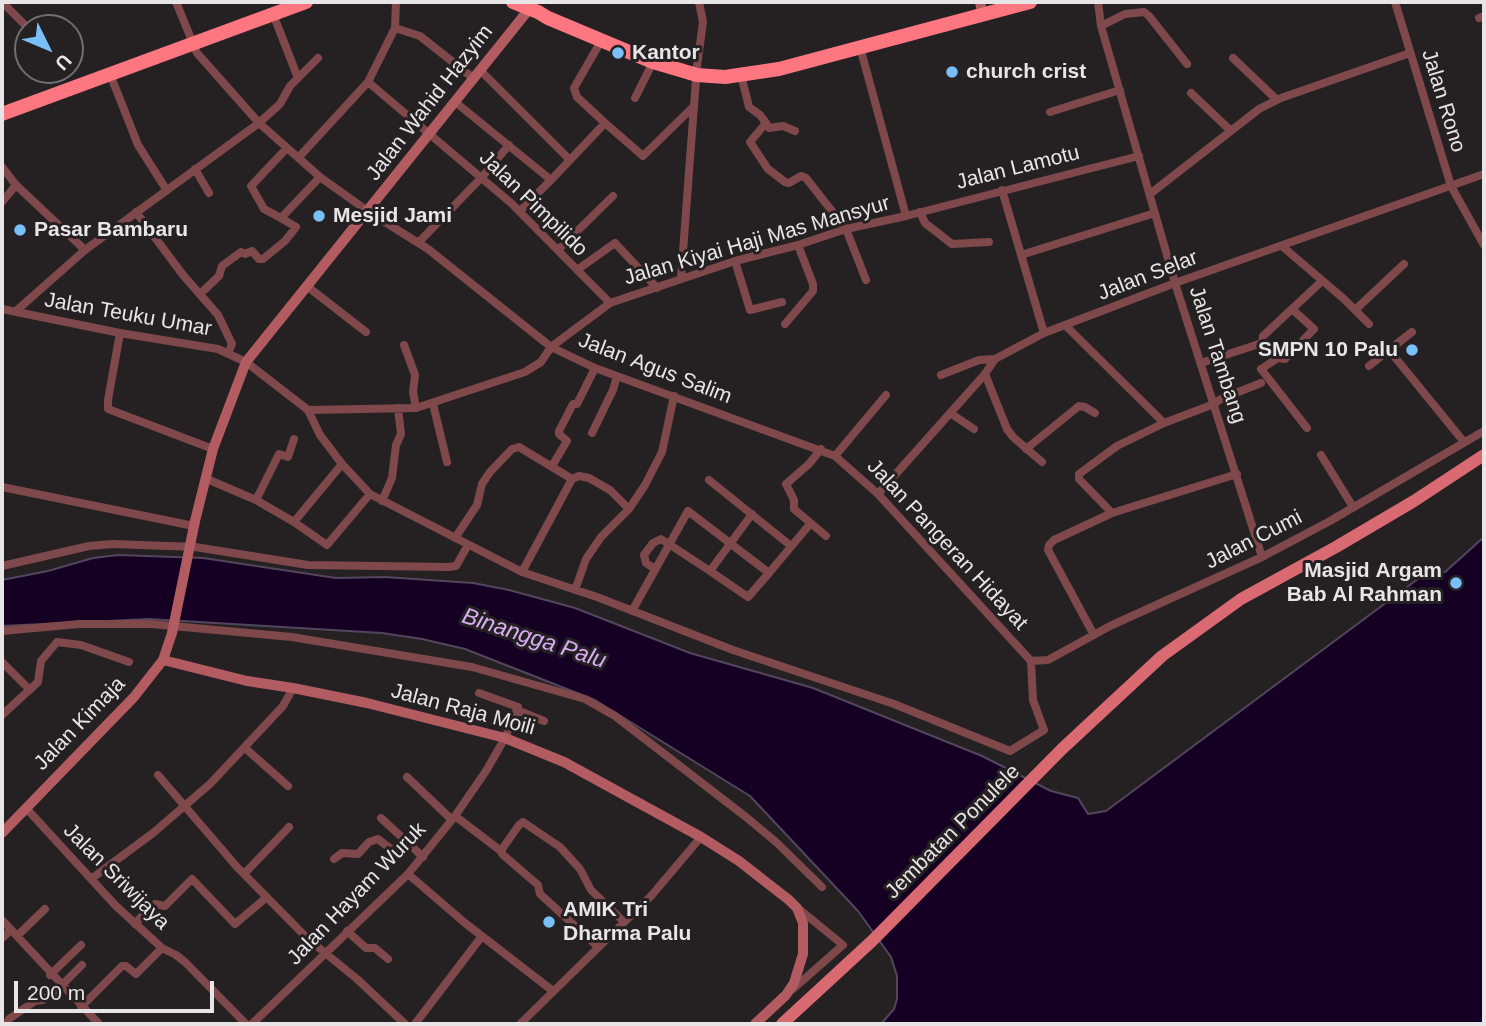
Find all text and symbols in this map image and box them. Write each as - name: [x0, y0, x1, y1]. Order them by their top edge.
- north arrow: [14, 14, 84, 84]
- street label: Jalan Wahid Hazyim: [361, 20, 499, 186]
- place label: Kantor: [632, 40, 700, 66]
- marker: Kantor: [610, 45, 626, 61]
- street label: Jalan Rono: [1415, 47, 1471, 155]
- text: U: [51, 50, 76, 74]
- place label: church crist: [966, 59, 1086, 85]
- marker: church crist: [944, 64, 960, 80]
- street label: Jalan Lamotu: [954, 141, 1082, 195]
- street label: Jalan Pimpilido: [473, 146, 593, 262]
- street label: Jalan Kiyai Haji Mas Mansyur: [621, 191, 893, 291]
- place label: Mesjid Jami: [333, 203, 452, 229]
- marker: Mesjid Jami: [311, 208, 327, 224]
- place label: Pasar Bambaru: [34, 217, 188, 243]
- marker: Pasar Bambaru: [12, 222, 28, 238]
- street label: Jalan Selar: [1094, 245, 1202, 307]
- street label: Jalan Tambang: [1183, 283, 1251, 427]
- street label: Jalan Teuku Umar: [42, 288, 214, 342]
- street label: Jalan Agus Salim: [575, 328, 735, 410]
- place label: SMPN 10 Palu: [1258, 337, 1398, 363]
- marker: SMPN 10 Palu: [1404, 342, 1420, 358]
- street label: Jalan Pangeran Hidayat: [861, 454, 1033, 636]
- street label: Jalan Cumi: [1201, 505, 1307, 575]
- place label: Masjid Argam Bab Al Rahman: [1287, 558, 1442, 608]
- marker: Masjid Argam Bab Al Rahman: [1448, 575, 1464, 591]
- water label: Binangga Palu: [459, 603, 609, 675]
- street label: Jalan Kimaja: [29, 672, 131, 776]
- street label: Jalan Raja Moili: [388, 679, 538, 741]
- street label: Jembatan Ponulele: [881, 760, 1025, 904]
- street label: Jalan Hayam Wuruk: [282, 817, 432, 971]
- street label: Jalan Sriwijaya: [58, 819, 174, 935]
- place label: AMIK Tri Dharma Palu: [563, 897, 691, 947]
- marker: AMIK Tri Dharma Palu: [541, 914, 557, 930]
- scale bar: [18, 967, 217, 1011]
- text: 200 m: [27, 981, 85, 1004]

